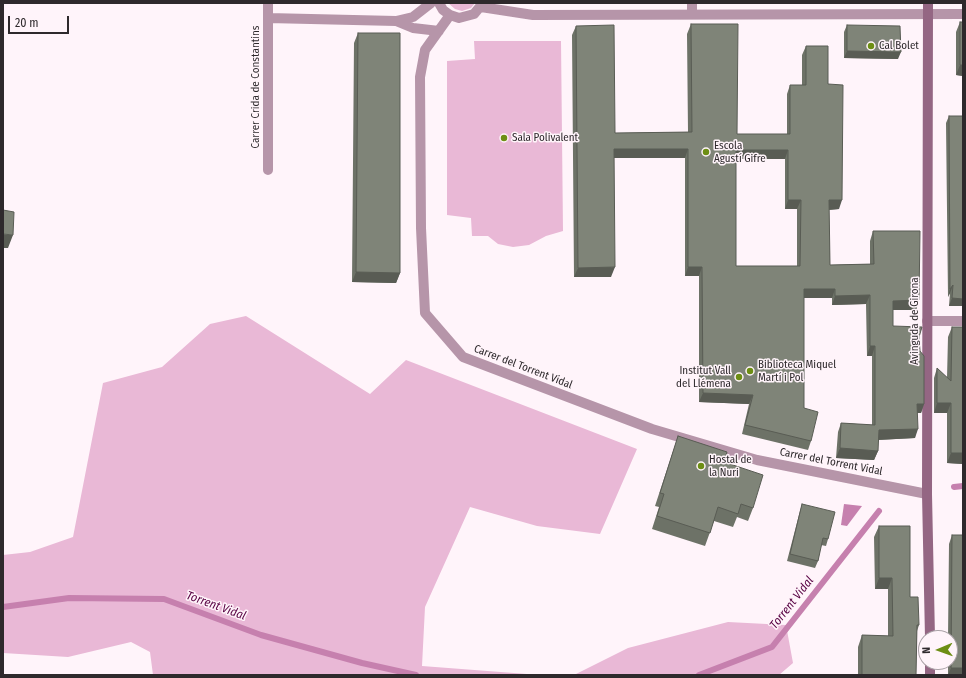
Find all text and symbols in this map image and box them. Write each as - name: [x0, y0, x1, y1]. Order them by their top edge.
- scale bar: [10, 8, 71, 34]
- text: 20 m: [15, 16, 39, 30]
- street label: Carrer Crida de Constantins: [249, 25, 263, 149]
- place label: Cal Bolet: [879, 39, 919, 53]
- marker: Cal Bolet: [866, 41, 876, 51]
- place label: Sala Polivalent: [512, 131, 578, 145]
- marker: Sala Polivalent: [499, 133, 509, 143]
- place label: Escola Agustí Gifre: [714, 139, 766, 165]
- marker: Escola Agustí Gifre: [701, 147, 711, 157]
- street label: Avinguda de Girona: [908, 277, 922, 365]
- street label: Carrer del Torrent Vidal: [472, 342, 574, 392]
- place label: Biblioteca Miquel Martí i Pol: [758, 358, 836, 384]
- place label: Institut Vall del Llémena: [676, 364, 731, 390]
- marker: Biblioteca Miquel Martí i Pol: [745, 366, 755, 376]
- marker: Institut Vall del Llémena: [734, 372, 744, 382]
- street label: Carrer del Torrent Vidal: [778, 446, 884, 478]
- place label: Hostal de la Nuri: [709, 453, 752, 479]
- marker: Hostal de la Nuri: [696, 461, 706, 471]
- water label: Torrent Vidal: [767, 574, 817, 632]
- water label: Torrent Vidal: [184, 589, 248, 623]
- north arrow: [918, 630, 958, 670]
- text: N: [920, 647, 933, 654]

